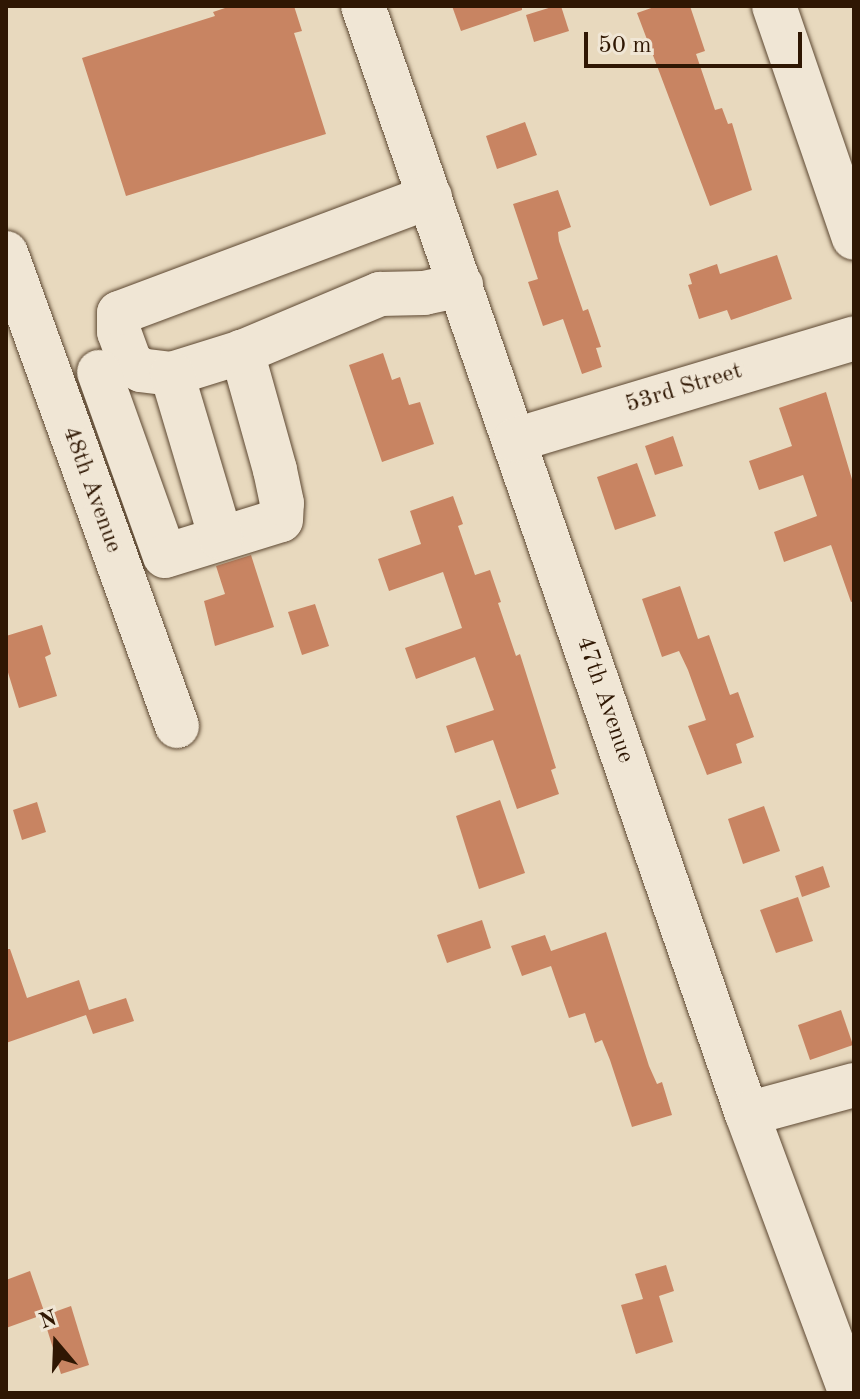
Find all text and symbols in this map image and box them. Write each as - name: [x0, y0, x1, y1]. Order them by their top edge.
- scale bar: [588, 16, 806, 66]
- text: 50 m: [598, 34, 652, 58]
- street label: 53rd Street: [622, 358, 746, 420]
- street label: 48th Avenue: [55, 423, 127, 557]
- street label: 47th Avenue: [569, 633, 639, 767]
- north arrow: [16, 1303, 96, 1383]
- text: N: [37, 1307, 60, 1333]

